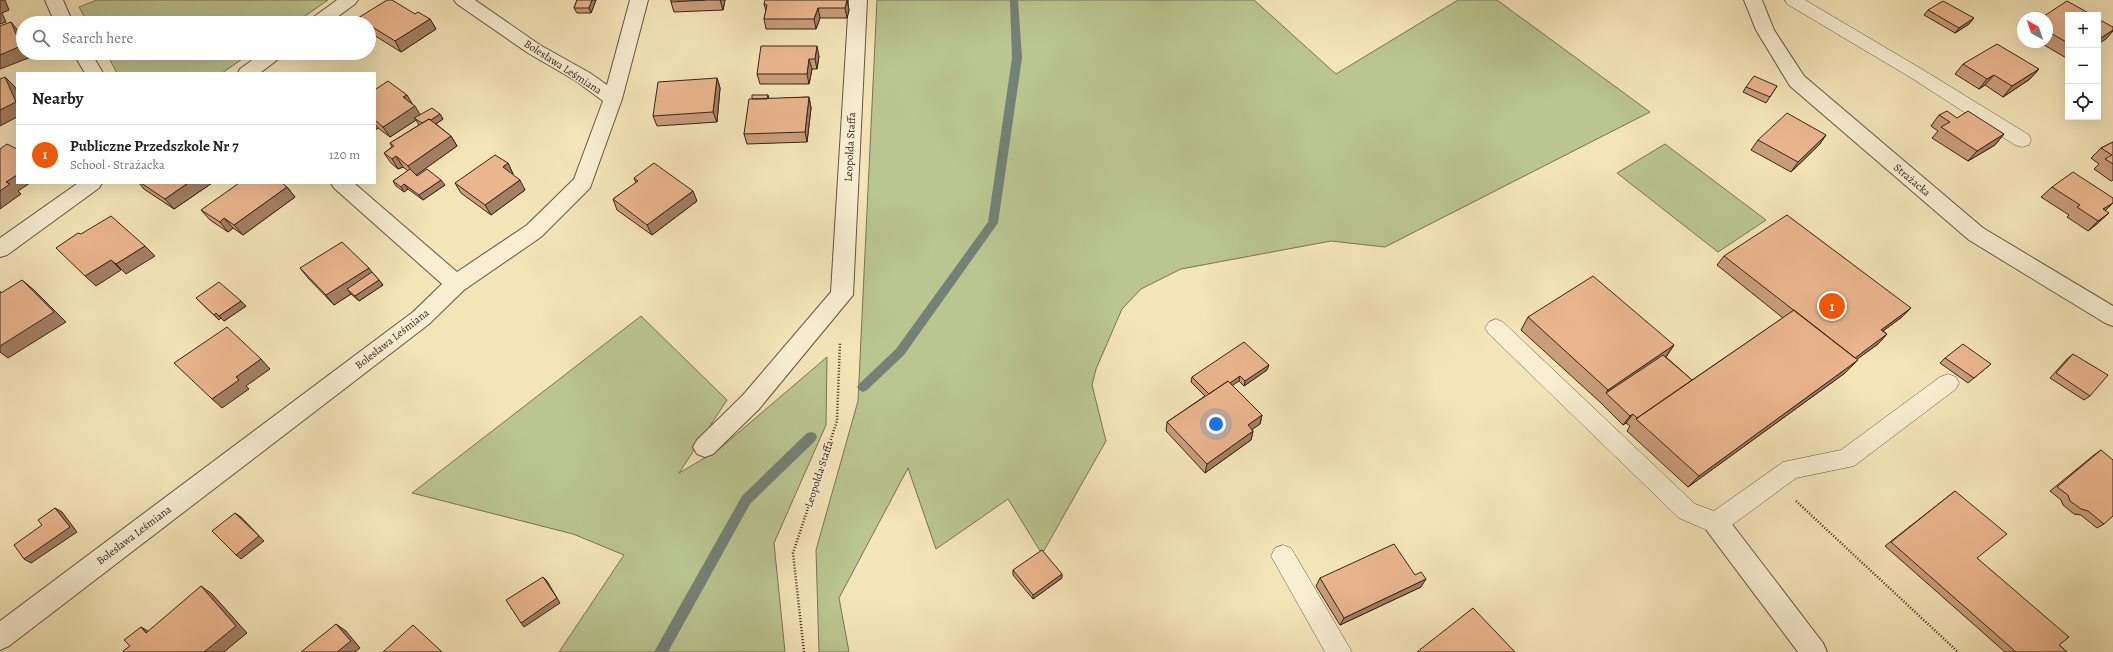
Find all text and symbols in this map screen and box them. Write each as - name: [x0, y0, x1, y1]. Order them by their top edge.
- north arrow: [2017, 12, 2053, 48]
- map controls: [2065, 12, 2101, 120]
- button: +: [2065, 12, 2101, 48]
- search box: [16, 16, 376, 60]
- icon: search: [30, 27, 52, 49]
- text: Search here: [62, 28, 133, 48]
- street label: Bolesława Leśmiana: [521, 36, 606, 98]
- button: −: [2065, 48, 2101, 84]
- button: locate: [2065, 84, 2101, 120]
- text: Nearby: [32, 87, 83, 110]
- street label: Leopolda Staffa: [841, 111, 859, 182]
- text: Publiczne Przedszkole Nr 7: [70, 136, 239, 156]
- text: 1: [43, 146, 47, 163]
- text: 120 m: [329, 146, 360, 163]
- text: School · Strażacka: [70, 156, 165, 173]
- street label: Strażacka: [1890, 160, 1934, 200]
- pin: 1: [1819, 291, 1845, 321]
- street label: Bolesława Leśmiana: [352, 305, 433, 373]
- your location: [1206, 414, 1226, 434]
- street label: Leopolda Staffa: [801, 438, 837, 509]
- street label: Bolesława Leśmiana: [93, 501, 175, 568]

